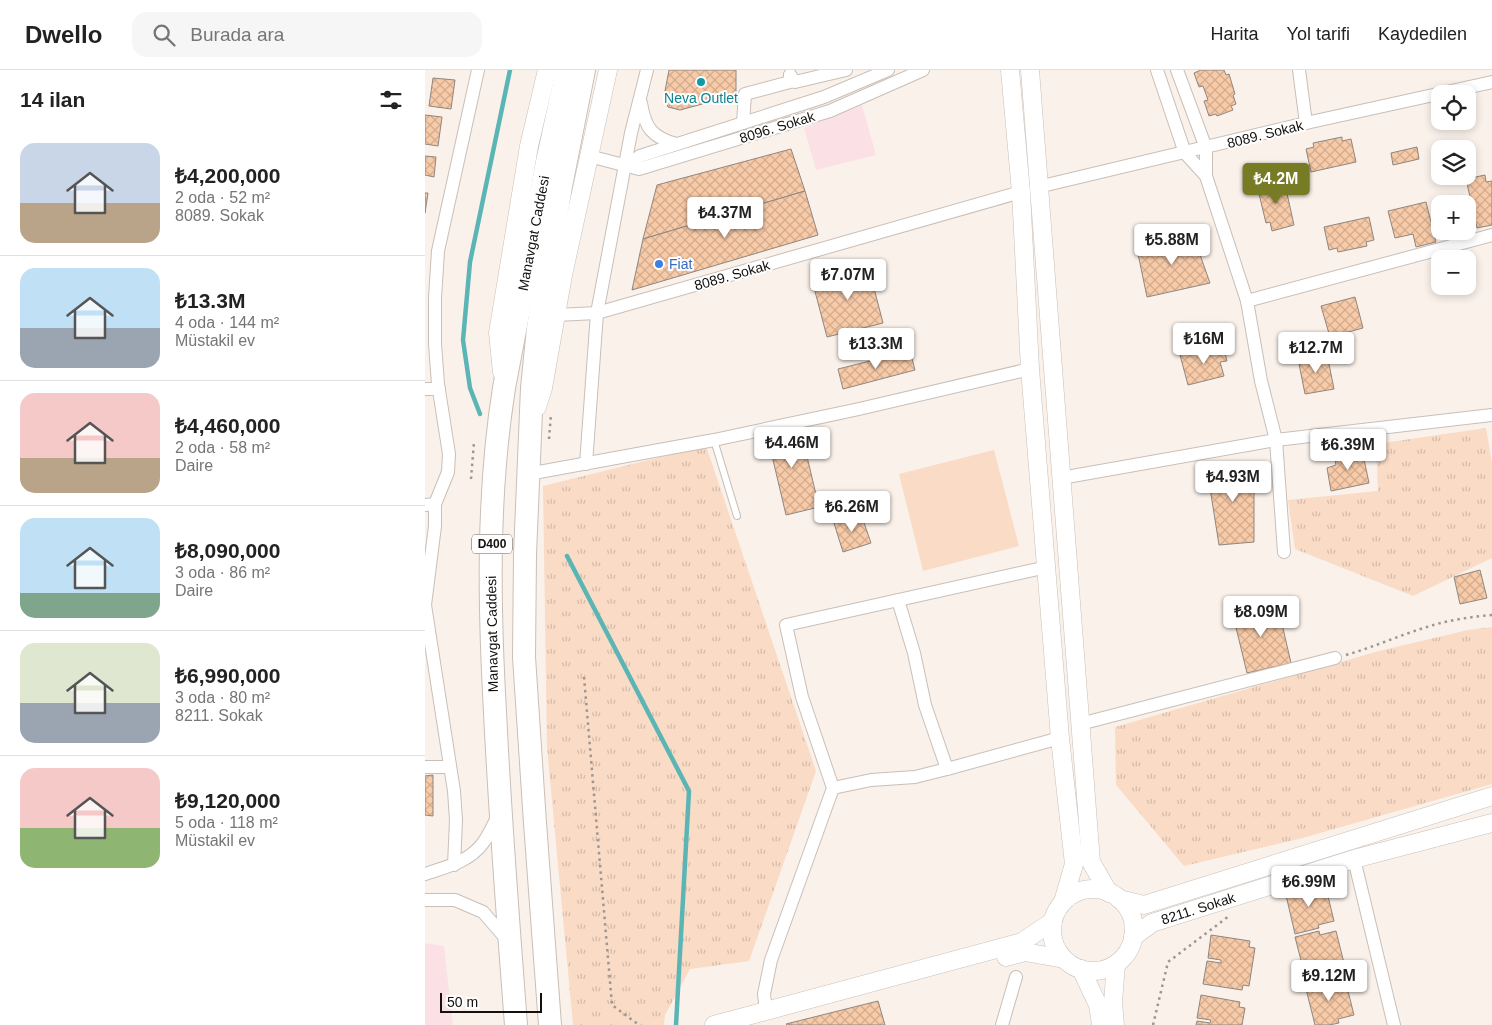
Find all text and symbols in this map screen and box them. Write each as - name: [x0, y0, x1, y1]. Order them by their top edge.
- search box: [132, 12, 482, 57]
- text: Dwello: [25, 21, 102, 48]
- icon: search: [150, 21, 178, 49]
- text: Burada ara: [190, 24, 284, 45]
- text: Harita: [1211, 24, 1259, 44]
- text: Yol tarifi: [1287, 24, 1350, 44]
- text: Kaydedilen: [1378, 24, 1467, 44]
- marker: Neva Outlet: [695, 76, 707, 88]
- map controls: [1431, 85, 1476, 295]
- button: locate: [1431, 85, 1476, 130]
- icon: filters: [377, 86, 405, 114]
- text: 14 ilan: [20, 88, 85, 111]
- place label: Neva Outlet: [664, 90, 738, 106]
- street label: 8096. Sokak: [737, 108, 818, 146]
- street label: 8089. Sokak: [1225, 117, 1306, 151]
- button: layers: [1431, 140, 1476, 185]
- pin: ₺4.2M: [1241, 162, 1311, 205]
- icon: home: [60, 163, 120, 223]
- text: ₺4,200,000: [175, 164, 280, 187]
- text: ₺4.2M: [1254, 170, 1298, 187]
- street label: Manavgat Caddesi: [515, 174, 552, 292]
- text: 2 oda · 52 m²: [175, 189, 270, 206]
- button: +: [1431, 195, 1476, 240]
- pin: ₺4.37M: [684, 196, 766, 239]
- text: ₺4.37M: [698, 204, 752, 221]
- text: 8089. Sokak: [175, 207, 264, 224]
- pin: ₺5.88M: [1131, 224, 1213, 266]
- text: ₺5.88M: [1145, 231, 1199, 248]
- button: −: [1431, 250, 1476, 295]
- place label: Fiat: [669, 256, 692, 272]
- street label: 8089. Sokak: [692, 256, 773, 293]
- marker: Fiat: [653, 258, 665, 270]
- pin: ₺7.07M: [807, 258, 889, 301]
- text: ₺7.07M: [821, 266, 875, 283]
- icon: home: [60, 288, 120, 348]
- text: ₺13.3M: [175, 289, 245, 312]
- text: 4 oda · 144 m²: [175, 314, 279, 331]
- pin: ₺16M: [1174, 322, 1234, 365]
- pin: ₺13.3M: [835, 328, 917, 370]
- text: ₺16M: [1184, 330, 1224, 347]
- text: Müstakil ev: [175, 332, 255, 349]
- pin: ₺12.7M: [1275, 332, 1357, 374]
- text: ₺13.3M: [849, 335, 903, 352]
- text: ₺12.7M: [1289, 339, 1343, 356]
- icon: home: [60, 413, 120, 473]
- text: ₺4,460,000: [175, 414, 280, 437]
- pin: ₺4.46M: [751, 426, 833, 469]
- pin: ₺6.39M: [1307, 428, 1389, 471]
- text: ₺4.46M: [765, 434, 819, 451]
- text: ₺6.39M: [1321, 436, 1375, 453]
- text: 2 oda · 58 m²: [175, 439, 270, 456]
- text: Daire: [175, 457, 213, 474]
- pin: ₺4.93M: [1192, 460, 1274, 503]
- text: ₺4.93M: [1206, 468, 1260, 485]
- pin: ₺6.26M: [811, 490, 893, 533]
- text: ₺6.26M: [825, 498, 879, 515]
- road number: D400: [472, 534, 512, 554]
- icon: home: [60, 538, 120, 598]
- text: ₺8,090,000: [175, 539, 280, 562]
- text: 3 oda · 86 m²: [175, 564, 270, 581]
- street label: Manavgat Caddesi: [483, 575, 501, 693]
- text: Daire: [175, 582, 213, 599]
- pin: ₺8.09M: [1220, 596, 1302, 638]
- text: ₺8.09M: [1234, 603, 1288, 620]
- icon: home: [60, 663, 120, 723]
- text: ₺6,990,000: [175, 664, 280, 687]
- text: 3 oda · 80 m²: [175, 689, 270, 706]
- text: 8211. Sokak: [175, 707, 263, 724]
- icon: home: [60, 788, 120, 848]
- text: ₺9,120,000: [175, 789, 280, 812]
- text: 5 oda · 118 m²: [175, 814, 278, 831]
- text: Müstakil ev: [175, 832, 255, 849]
- pin: ₺6.99M: [1268, 866, 1350, 908]
- text: ₺6.99M: [1282, 873, 1336, 890]
- street label: 8211. Sokak: [1159, 889, 1238, 928]
- pin: ₺9.12M: [1288, 960, 1370, 1002]
- text: ₺9.12M: [1302, 967, 1356, 984]
- scale bar: [440, 990, 543, 1013]
- text: 50 m: [447, 994, 478, 1010]

